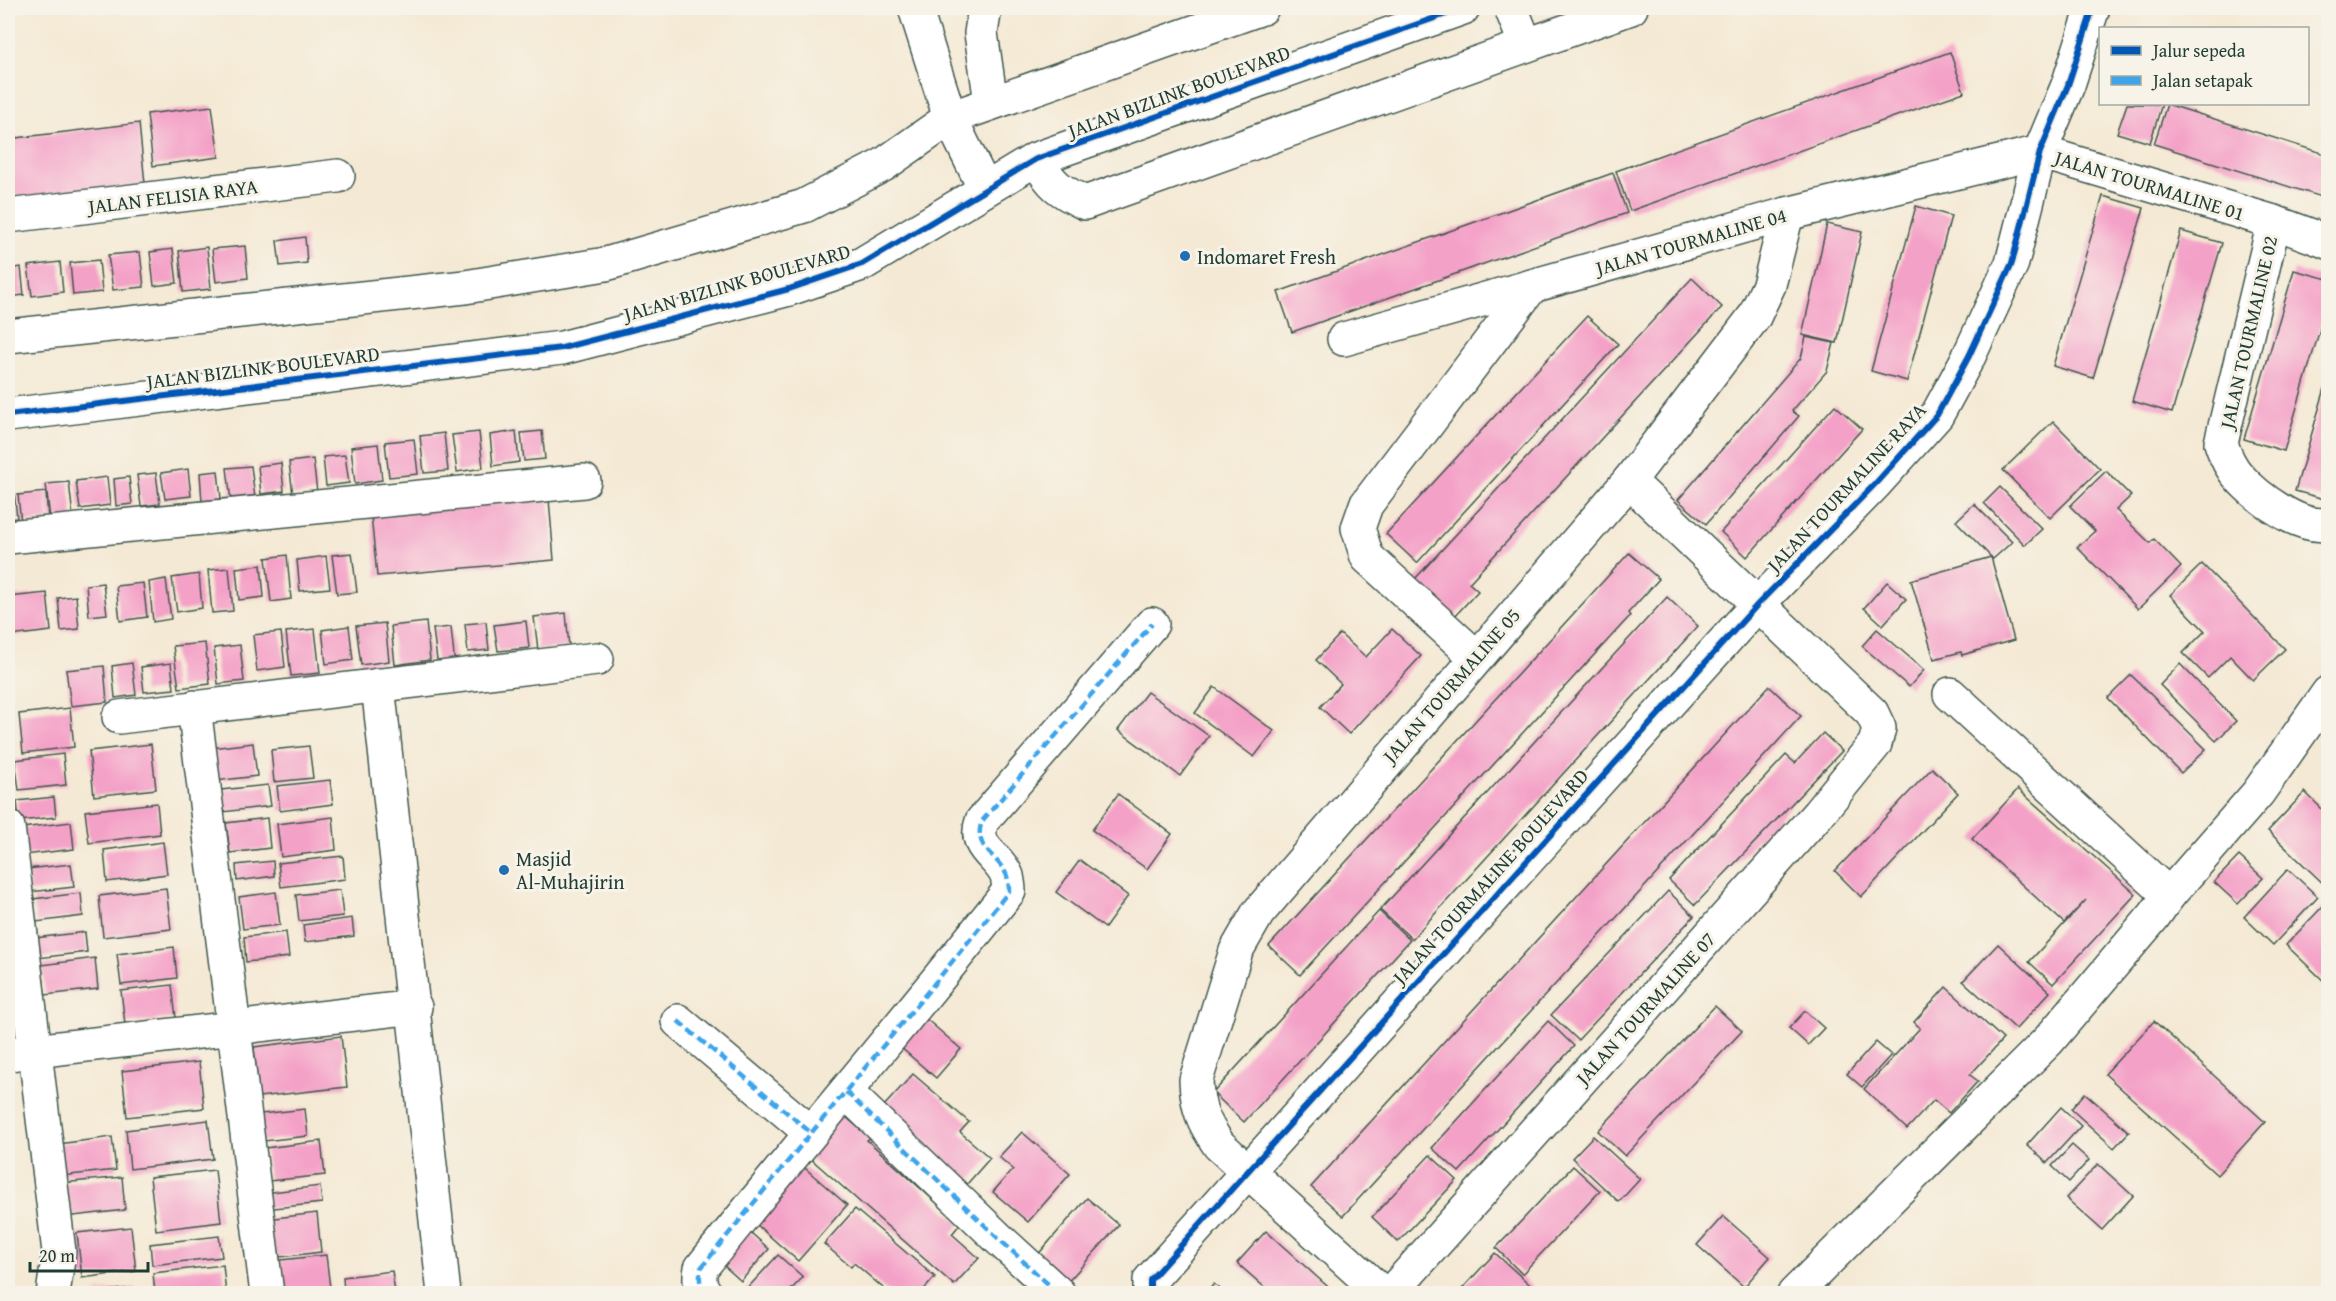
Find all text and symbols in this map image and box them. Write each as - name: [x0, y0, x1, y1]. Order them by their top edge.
- legend: [2099, 27, 2309, 105]
- street label: JALAN BIZLINK BOULEVARD: [1061, 37, 1294, 146]
- text: Jalur sepeda: [2151, 37, 2246, 64]
- text: Jalan setapak: [2151, 67, 2253, 94]
- street label: JALAN TOURMALINE 01: [2049, 141, 2248, 228]
- street label: JALAN FELISIA RAYA: [84, 171, 259, 221]
- street label: JALAN TOURMALINE 04: [1589, 200, 1790, 283]
- street label: JALAN TOURMALINE 02: [2211, 233, 2284, 434]
- street label: JALAN BIZLINK BOULEVARD: [617, 236, 854, 329]
- place label: Indomaret Fresh: [1197, 242, 1336, 271]
- marker: Indomaret Fresh: [1178, 249, 1192, 263]
- street label: JALAN BIZLINK BOULEVARD: [142, 338, 381, 396]
- street label: JALAN TOURMALINE RAYA: [1758, 396, 1932, 580]
- street label: JALAN TOURMALINE 05: [1373, 601, 1527, 771]
- street label: JALAN TOURMALINE BOULEVARD: [1383, 762, 1595, 992]
- place label: Masjid Al-Muhajirin: [516, 844, 625, 896]
- marker: Masjid Al-Muhajirin: [497, 863, 511, 877]
- street label: JALAN TOURMALINE 07: [1566, 925, 1722, 1093]
- scale bar: [30, 1235, 148, 1273]
- text: 20 m: [39, 1242, 75, 1269]

